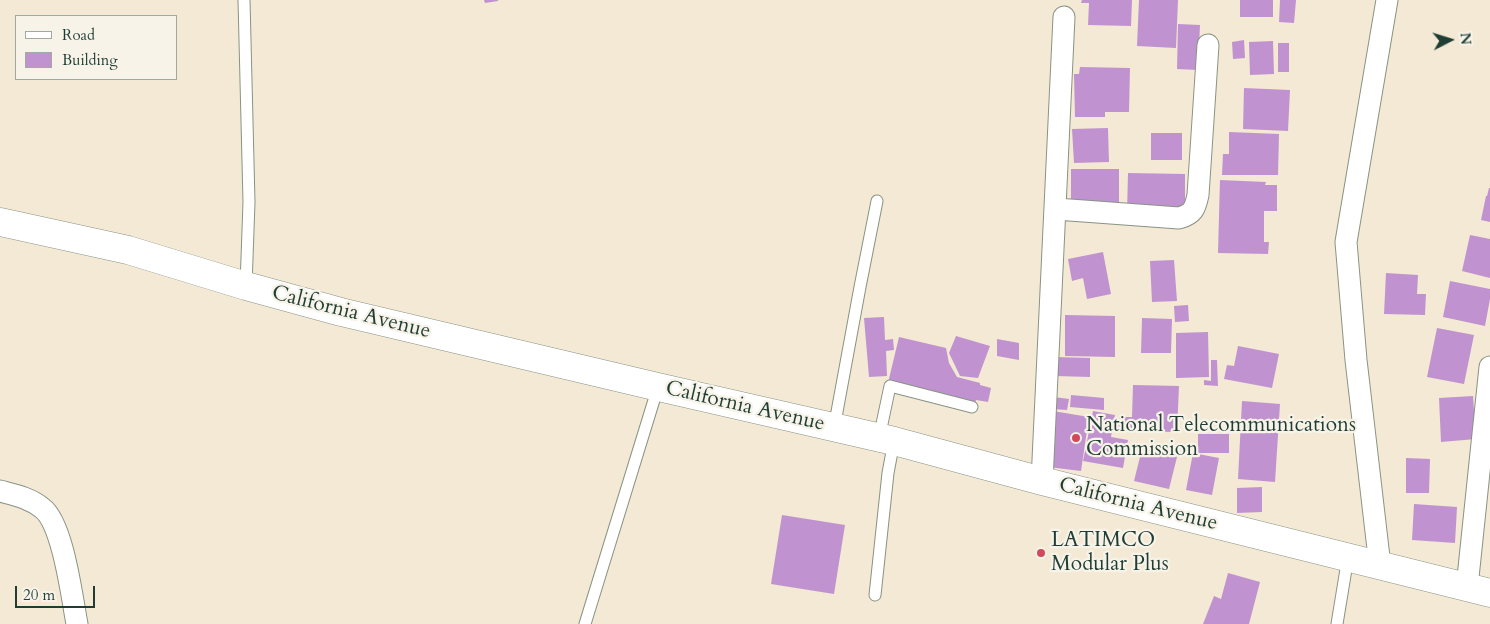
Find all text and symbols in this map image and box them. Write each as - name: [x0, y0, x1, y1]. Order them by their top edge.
- legend: [15, 15, 178, 80]
- north arrow: [1425, 15, 1475, 65]
- text: Road: [62, 25, 95, 45]
- text: N: [1455, 32, 1475, 46]
- text: Building: [62, 50, 118, 70]
- street label: California Avenue: [269, 281, 433, 345]
- street label: California Avenue: [663, 376, 827, 438]
- place label: National Telecommunications Commission: [1086, 413, 1356, 463]
- marker: National Telecommunications Commission: [1070, 432, 1082, 444]
- street label: California Avenue: [1056, 473, 1220, 537]
- place label: LATIMCO Modular Plus: [1051, 528, 1169, 578]
- marker: LATIMCO Modular Plus: [1035, 547, 1047, 559]
- scale bar: [18, 576, 98, 608]
- text: 20 m: [23, 585, 55, 605]

